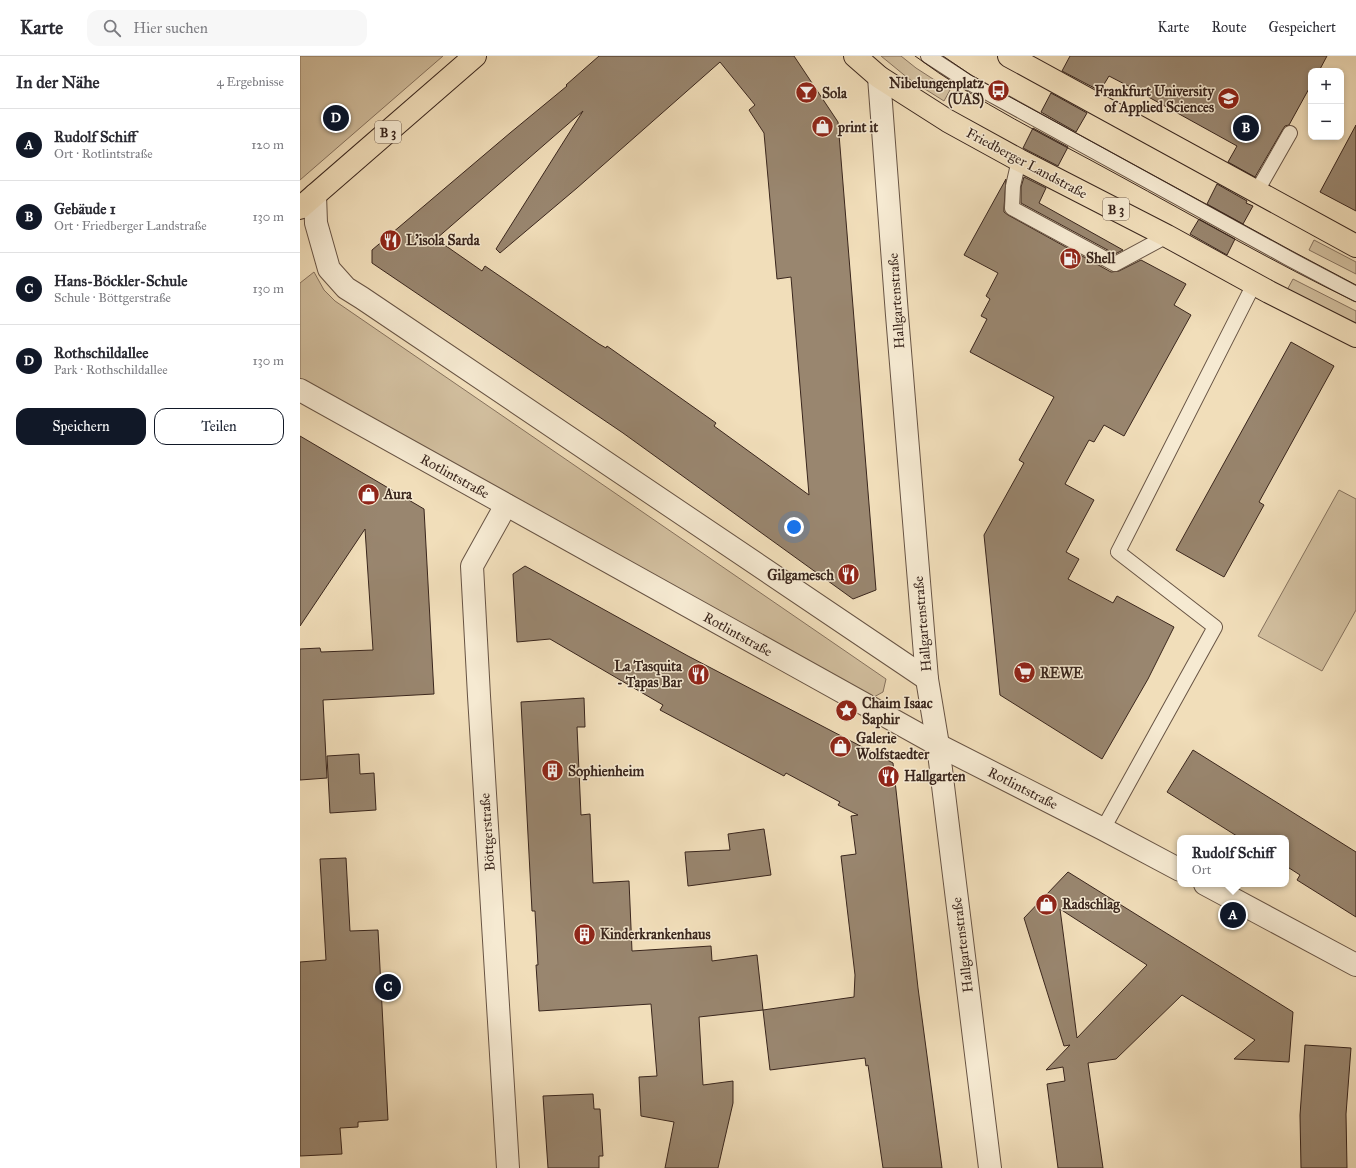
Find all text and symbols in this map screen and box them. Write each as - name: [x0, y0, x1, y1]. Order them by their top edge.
- search box: [87, 10, 367, 46]
- text: Karte: [20, 16, 63, 39]
- icon: search: [101, 17, 123, 39]
- text: Hier suchen: [133, 19, 208, 37]
- text: Karte: [1157, 19, 1189, 36]
- text: Route: [1211, 19, 1247, 36]
- text: Gespeichert: [1269, 19, 1336, 36]
- map controls: [1308, 68, 1344, 140]
- button: +: [1308, 68, 1344, 104]
- text: In der Nähe: [16, 72, 100, 93]
- text: 4 Ergebnisse: [217, 74, 284, 90]
- place label: Nibelungenplatz (UAS): [889, 75, 985, 109]
- bus stop icon: Nibelungenplatz (UAS): [986, 78, 1012, 104]
- bar icon: Sola: [793, 80, 819, 106]
- place label: Frankfurt University of Applied Sciences: [1095, 83, 1215, 117]
- place label: Sola: [822, 85, 848, 102]
- school or university icon: Frankfurt University of Applied Sciences: [1216, 86, 1242, 112]
- pin: D: [323, 103, 349, 133]
- button: −: [1308, 104, 1344, 140]
- pin: B: [1233, 113, 1259, 143]
- shop icon: print it: [810, 114, 836, 140]
- place label: print it: [837, 119, 878, 137]
- road number: B 3: [375, 121, 401, 143]
- street label: Friedberger Landstraße: [963, 124, 1090, 203]
- text: Rudolf Schiff: [54, 128, 136, 146]
- text: A: [25, 137, 33, 153]
- text: 120 m: [251, 137, 284, 153]
- text: Ort · Rotlintstraße: [54, 146, 153, 162]
- road number: B 3: [1103, 198, 1129, 220]
- text: Gebäude 1: [54, 200, 116, 218]
- text: B: [25, 209, 33, 225]
- text: 130 m: [252, 209, 284, 225]
- text: Ort · Friedberger Landstraße: [54, 218, 207, 234]
- restaurant icon: L'isola Sarda: [378, 227, 404, 253]
- place label: L'isola Sarda: [406, 232, 481, 249]
- fuel station icon: Shell: [1057, 245, 1083, 271]
- place label: Shell: [1086, 250, 1116, 267]
- street label: Hallgartenstraße: [885, 252, 908, 349]
- text: Hans-Böckler-Schule: [54, 272, 187, 290]
- text: C: [25, 281, 33, 297]
- text: 130 m: [252, 281, 284, 297]
- text: Schule · Böttgerstraße: [54, 290, 171, 306]
- text: Rothschildallee: [54, 344, 148, 362]
- text: D: [24, 353, 34, 369]
- text: 130 m: [252, 353, 284, 369]
- text: Park · Rothschildallee: [54, 362, 168, 378]
- button: Speichern: [16, 408, 146, 445]
- button: Teilen: [154, 408, 284, 445]
- street label: Rotlintstraße: [417, 451, 492, 502]
- shop icon: Aura: [355, 481, 381, 507]
- place label: Aura: [383, 486, 413, 503]
- your location: [784, 517, 804, 537]
- restaurant icon: Gilgamesch: [836, 562, 862, 588]
- place label: Gilgamesch: [767, 567, 834, 585]
- street label: Hallgartenstraße: [910, 575, 935, 672]
- street label: Rotlintstraße: [700, 609, 775, 660]
- place label: La Tasquita - Tapas Bar: [614, 658, 683, 692]
- supermarket icon: REWE: [1012, 660, 1038, 686]
- restaurant icon: La Tasquita - Tapas Bar: [685, 661, 711, 687]
- place label: REWE: [1040, 665, 1083, 682]
- place label: Chaim Isaac Saphir: [862, 695, 933, 729]
- place icon: Chaim Isaac Saphir: [833, 698, 859, 724]
- place label: Galerie Wolfstaedter: [856, 730, 930, 763]
- shop icon: Galerie Wolfstaedter: [828, 733, 854, 759]
- building icon: Sophienheim: [539, 758, 565, 784]
- place label: Sophienheim: [568, 763, 645, 781]
- restaurant icon: Hallgarten: [875, 763, 901, 789]
- street label: Rotlintstraße: [985, 764, 1061, 813]
- place label: Hallgarten: [904, 768, 966, 786]
- street label: Böttgerstraße: [476, 792, 499, 872]
- popup: [1177, 835, 1289, 887]
- text: Rudolf Schiff: [1192, 844, 1274, 862]
- text: Ort: [1192, 862, 1211, 878]
- shop icon: Radschlag: [1033, 891, 1059, 917]
- street label: Hallgartenstraße: [948, 896, 977, 994]
- place label: Radschlag: [1062, 896, 1120, 914]
- pin: A: [1220, 900, 1246, 930]
- building icon: Kinderkrankenhaus: [571, 921, 597, 947]
- place label: Kinderkrankenhaus: [600, 926, 711, 943]
- pin: C: [375, 972, 401, 1002]

